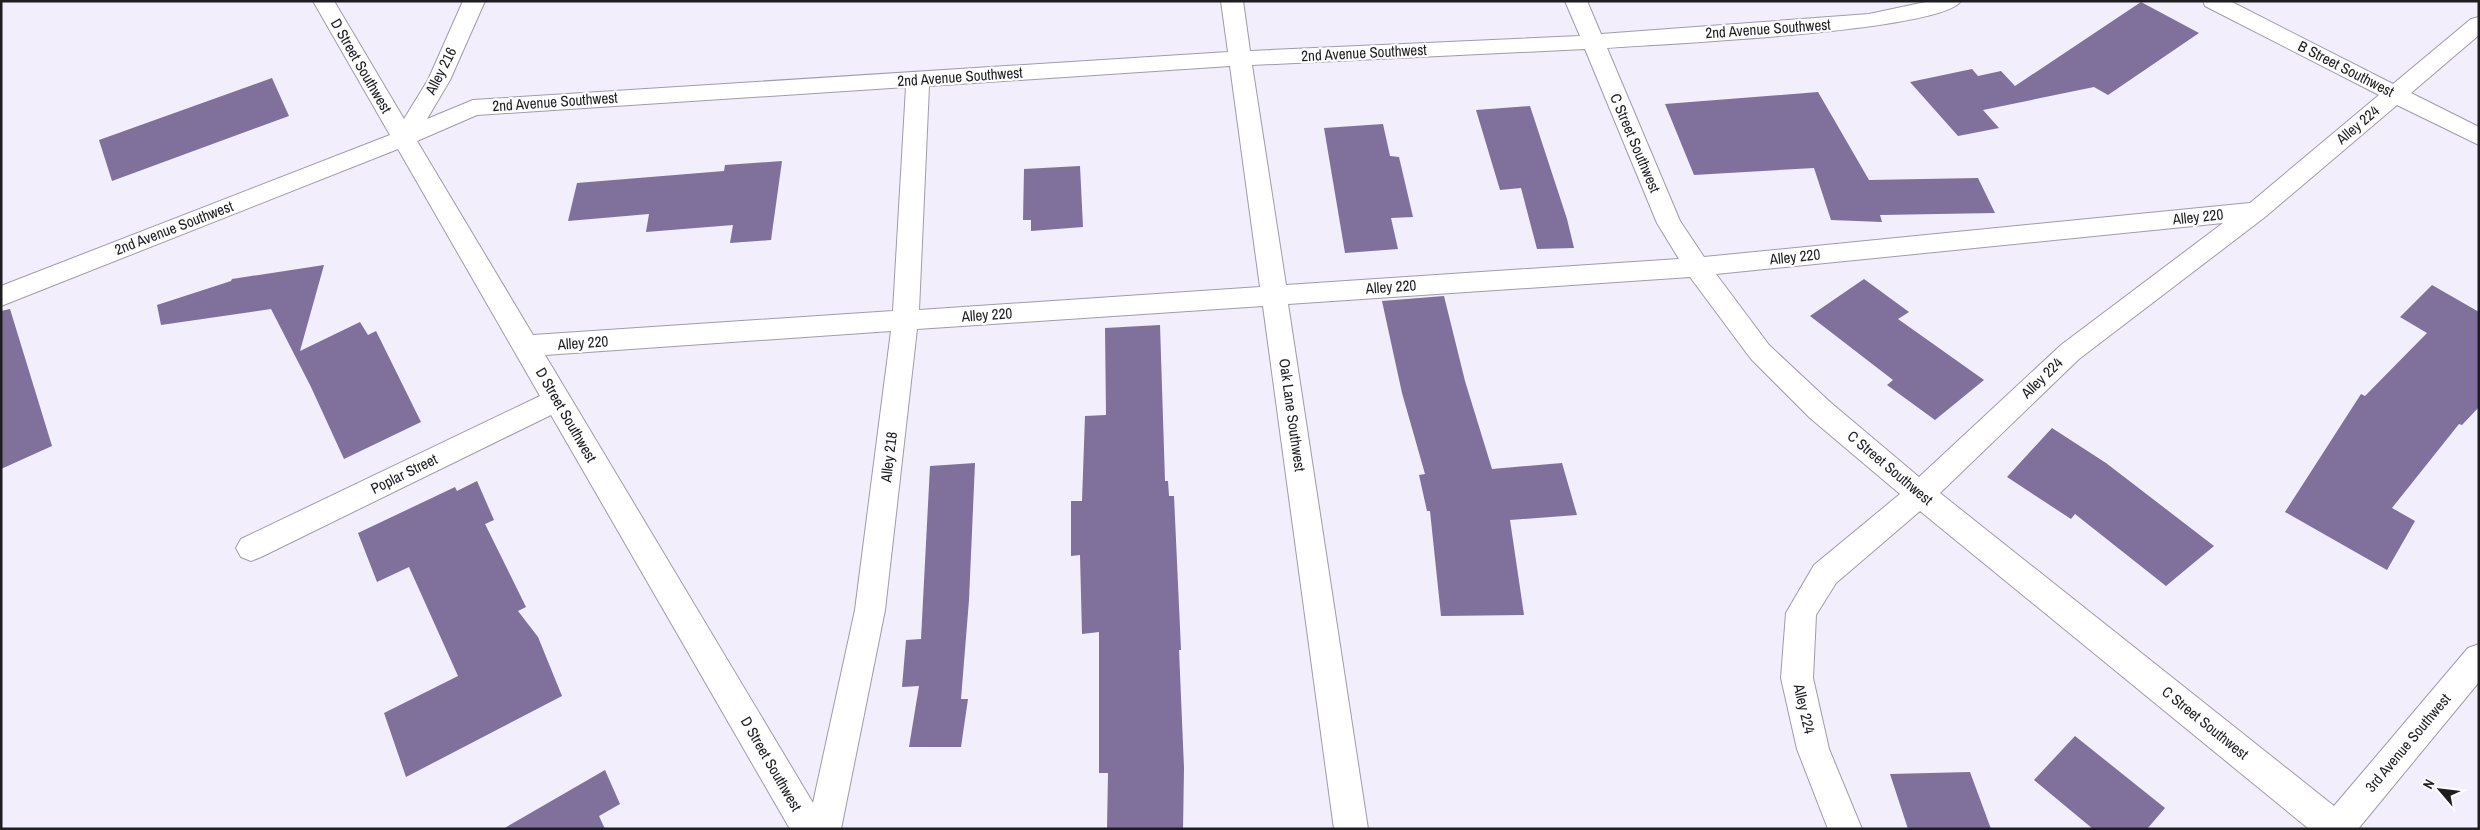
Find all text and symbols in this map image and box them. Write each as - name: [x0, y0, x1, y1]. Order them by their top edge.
- street label: 2nd Avenue Southwest: [1705, 14, 1832, 43]
- street label: D Street Southwest: [326, 15, 397, 117]
- street label: B Street Southwest: [2295, 35, 2398, 102]
- street label: 2nd Avenue Southwest: [1301, 39, 1428, 66]
- street label: Alley 216: [419, 43, 461, 99]
- street label: 2nd Avenue Southwest: [897, 62, 1024, 91]
- street label: 2nd Avenue Southwest: [492, 87, 619, 116]
- street label: C Street Southwest: [1605, 90, 1666, 196]
- street label: Alley 224: [2331, 100, 2384, 150]
- street label: 2nd Avenue Southwest: [111, 195, 237, 260]
- street label: Alley 220: [2171, 203, 2224, 230]
- street label: Alley 220: [1768, 243, 1821, 270]
- street label: Alley 220: [1364, 274, 1417, 299]
- street label: Alley 220: [960, 302, 1013, 327]
- street label: Alley 220: [556, 330, 609, 355]
- street label: Alley 224: [2015, 352, 2067, 403]
- street label: Oak Lane Southwest: [1274, 357, 1311, 474]
- street label: D Street Southwest: [531, 364, 602, 466]
- street label: C Street Southwest: [1843, 426, 1938, 510]
- street label: Alley 218: [875, 430, 902, 484]
- street label: Poplar Street: [367, 448, 441, 499]
- street label: Alley 224: [1788, 681, 1820, 736]
- street label: C Street Southwest: [2158, 681, 2254, 764]
- street label: 3rd Avenue Southwest: [2360, 688, 2456, 796]
- street label: D Street Southwest: [736, 713, 807, 815]
- north arrow: [2415, 765, 2465, 815]
- text: N: [2419, 776, 2438, 792]

